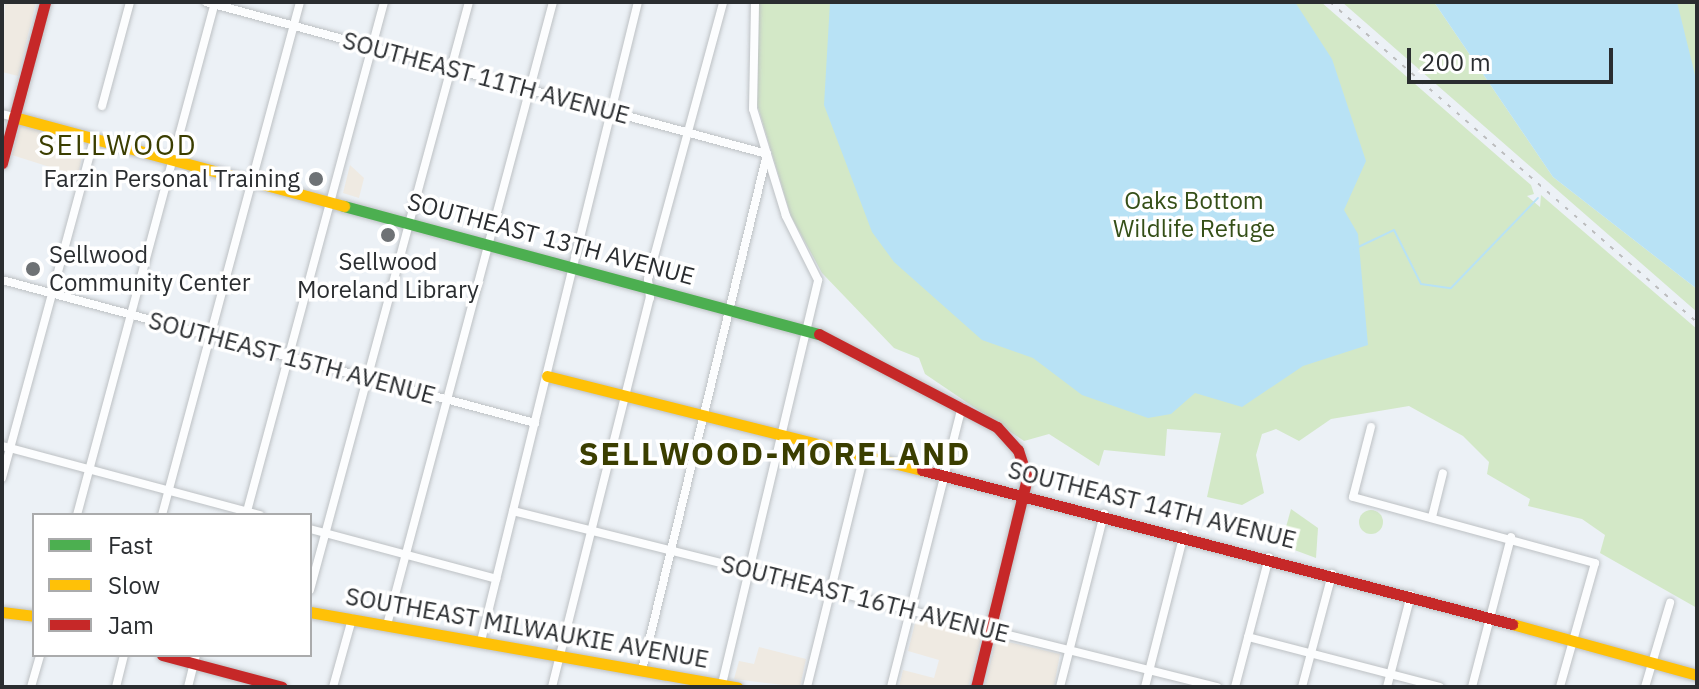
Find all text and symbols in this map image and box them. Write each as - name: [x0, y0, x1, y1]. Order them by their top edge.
- street label: SOUTHEAST 11TH AVENUE: [339, 26, 633, 130]
- scale bar: [1411, 32, 1617, 82]
- text: 200 m: [1421, 46, 1491, 78]
- district label: SELLWOOD: [38, 128, 198, 162]
- place label: Farzin Personal Training: [44, 165, 300, 193]
- marker: Farzin Personal Training: [307, 170, 325, 188]
- street label: SOUTHEAST 13TH AVENUE: [404, 187, 698, 291]
- park label: Oaks Bottom Wildlife Refuge: [1113, 187, 1275, 243]
- marker: Sellwood Moreland Library: [379, 226, 397, 244]
- place label: Sellwood Community Center: [49, 241, 251, 297]
- place label: Sellwood Moreland Library: [297, 248, 479, 304]
- marker: Sellwood Community Center: [24, 260, 42, 278]
- street label: SOUTHEAST 15TH AVENUE: [145, 306, 439, 410]
- district label: SELLWOOD-MORELAND: [579, 434, 971, 472]
- street label: SOUTHEAST 14TH AVENUE: [1005, 455, 1299, 555]
- legend: [32, 513, 312, 657]
- text: Fast: [108, 529, 153, 561]
- street label: SOUTHEAST 16TH AVENUE: [718, 549, 1012, 649]
- text: Slow: [108, 569, 160, 601]
- street label: SOUTHEAST MILWAUKIE AVENUE: [343, 582, 711, 674]
- text: Jam: [108, 609, 154, 641]

